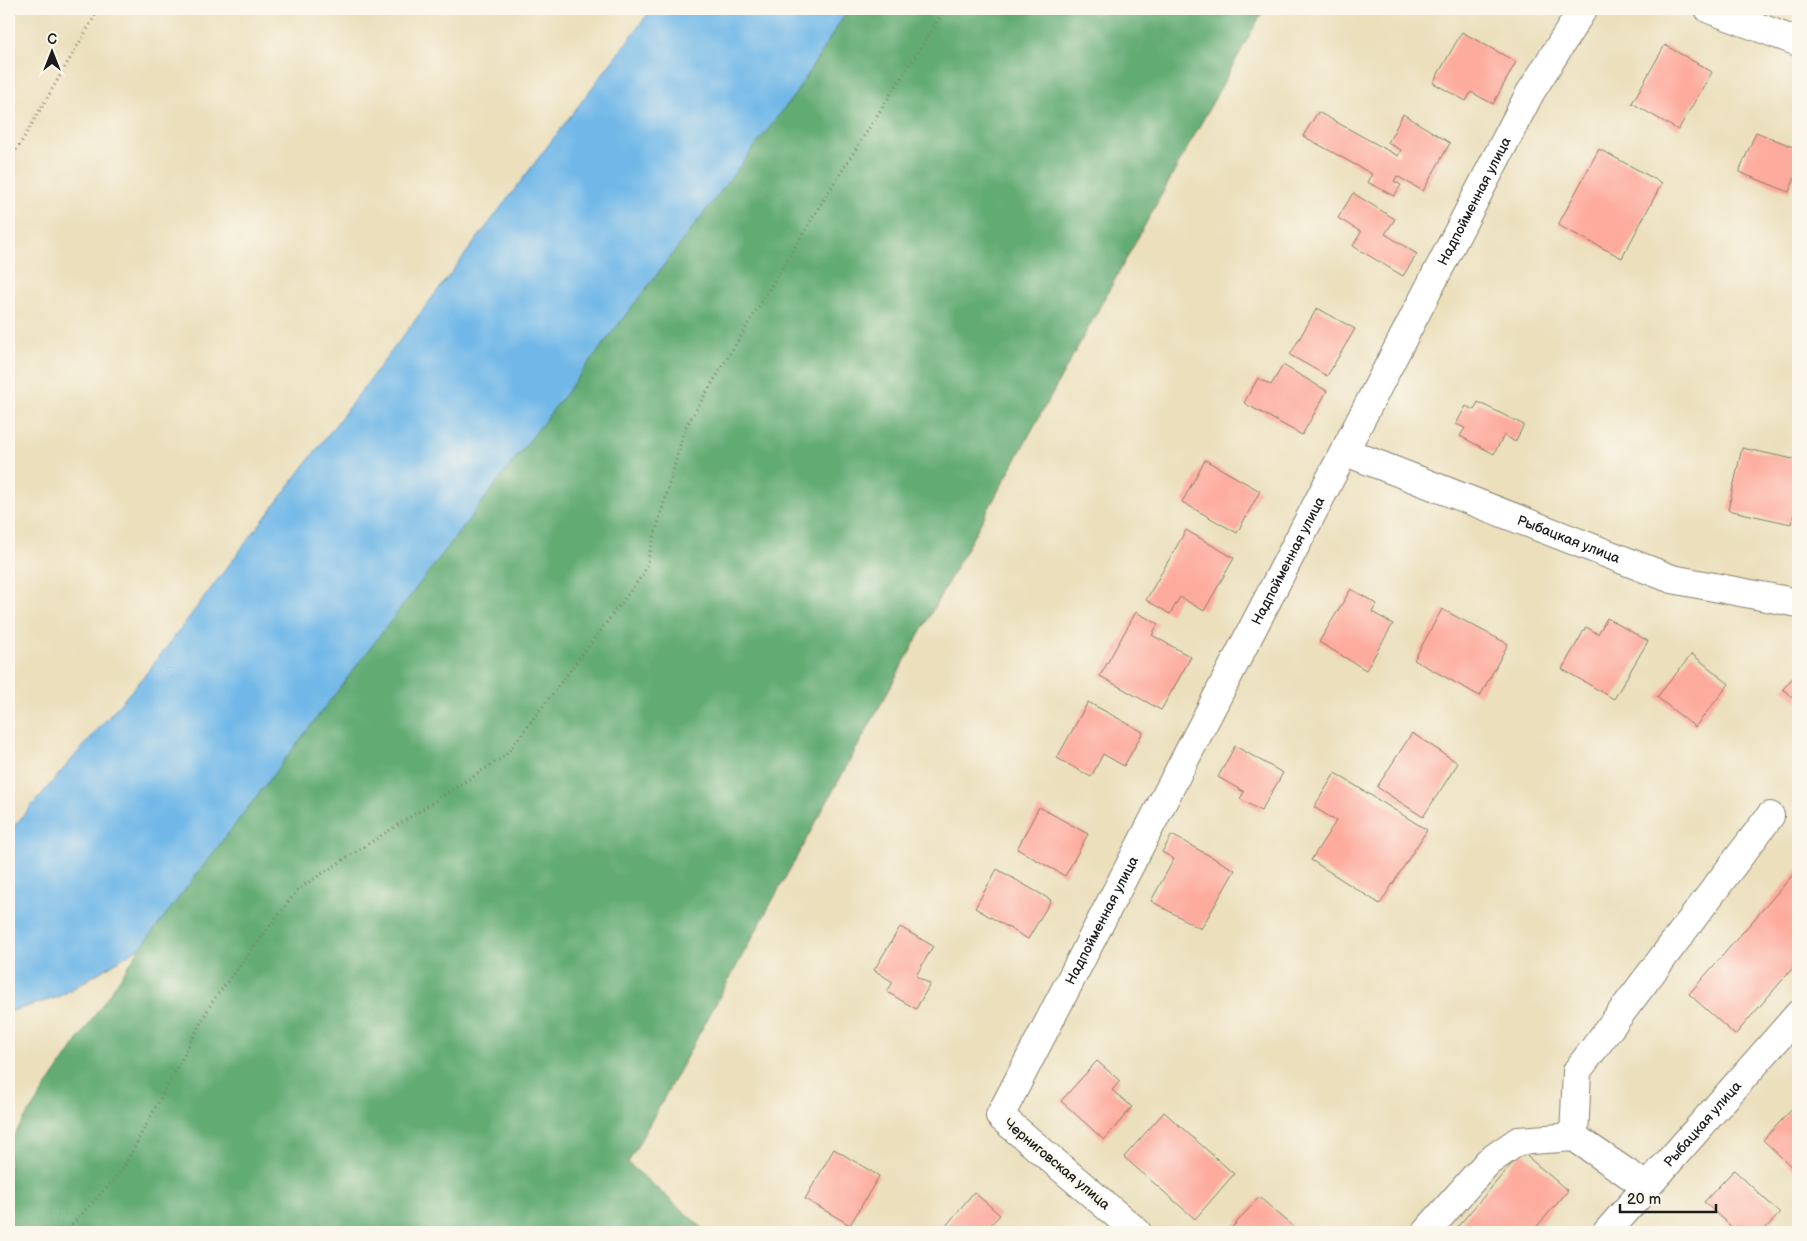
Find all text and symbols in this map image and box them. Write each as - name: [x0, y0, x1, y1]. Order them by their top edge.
- north arrow: [28, 28, 78, 78]
- text: С: [47, 31, 57, 48]
- street label: Надпойменная улица: [1434, 133, 1515, 268]
- street label: Надпойменная улица: [1247, 493, 1328, 628]
- street label: Рыбацкая улица: [1515, 511, 1623, 567]
- street label: Надпойменная улица: [1061, 853, 1142, 987]
- street label: Рыбацкая улица: [1660, 1077, 1745, 1170]
- street label: Черниговская улица: [1001, 1115, 1114, 1214]
- scale bar: [1620, 1181, 1716, 1213]
- text: 20 m: [1627, 1190, 1661, 1209]

